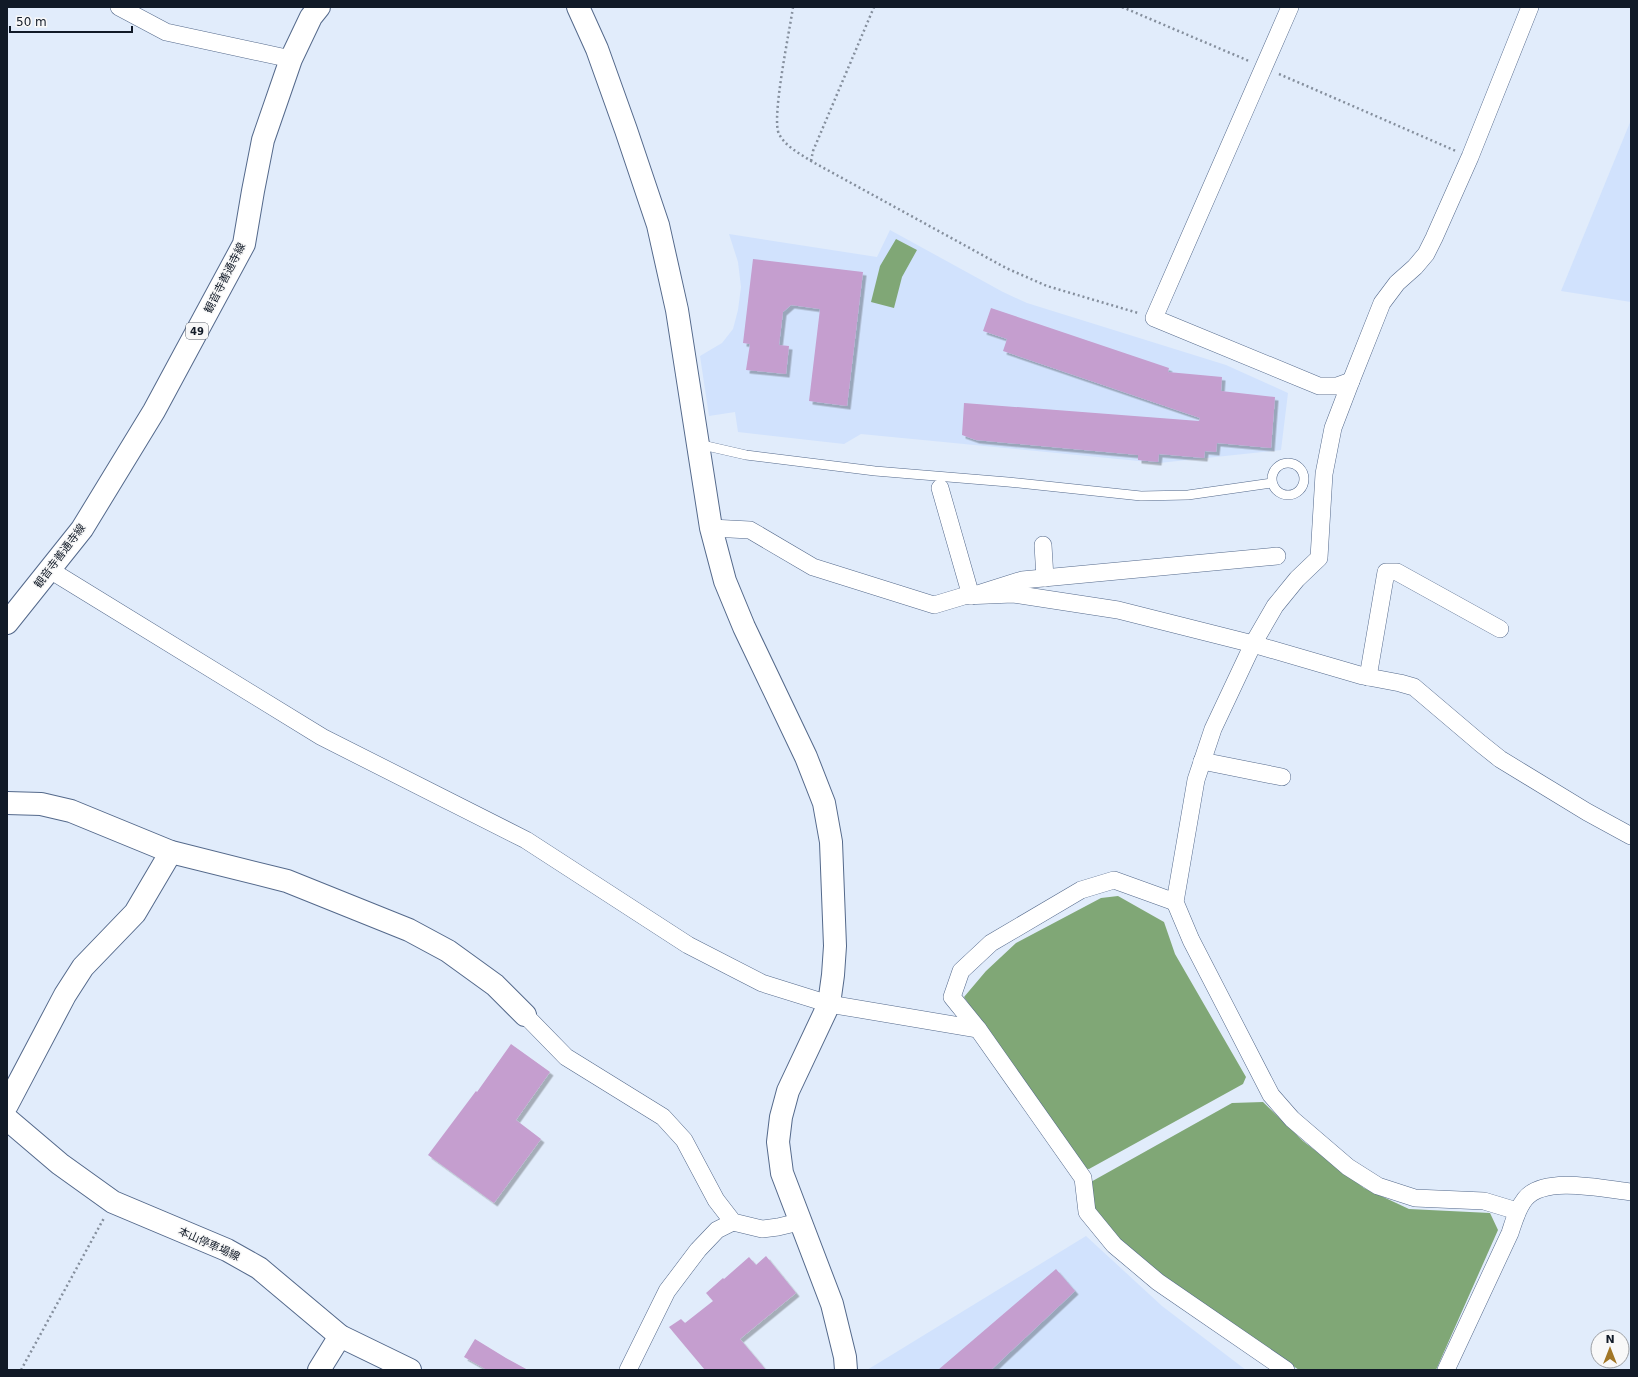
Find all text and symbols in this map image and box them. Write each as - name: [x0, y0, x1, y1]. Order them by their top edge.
- scale bar: [10, 8, 132, 34]
- text: 50 m: [16, 15, 47, 29]
- street label: 観音寺善通寺線: [202, 241, 248, 315]
- road number: 49: [186, 323, 208, 339]
- street label: 観音寺善通寺線: [32, 521, 88, 591]
- street label: 本山停車場線: [176, 1225, 242, 1263]
- north arrow: [1590, 1329, 1630, 1369]
- text: N: [1605, 1333, 1615, 1346]

